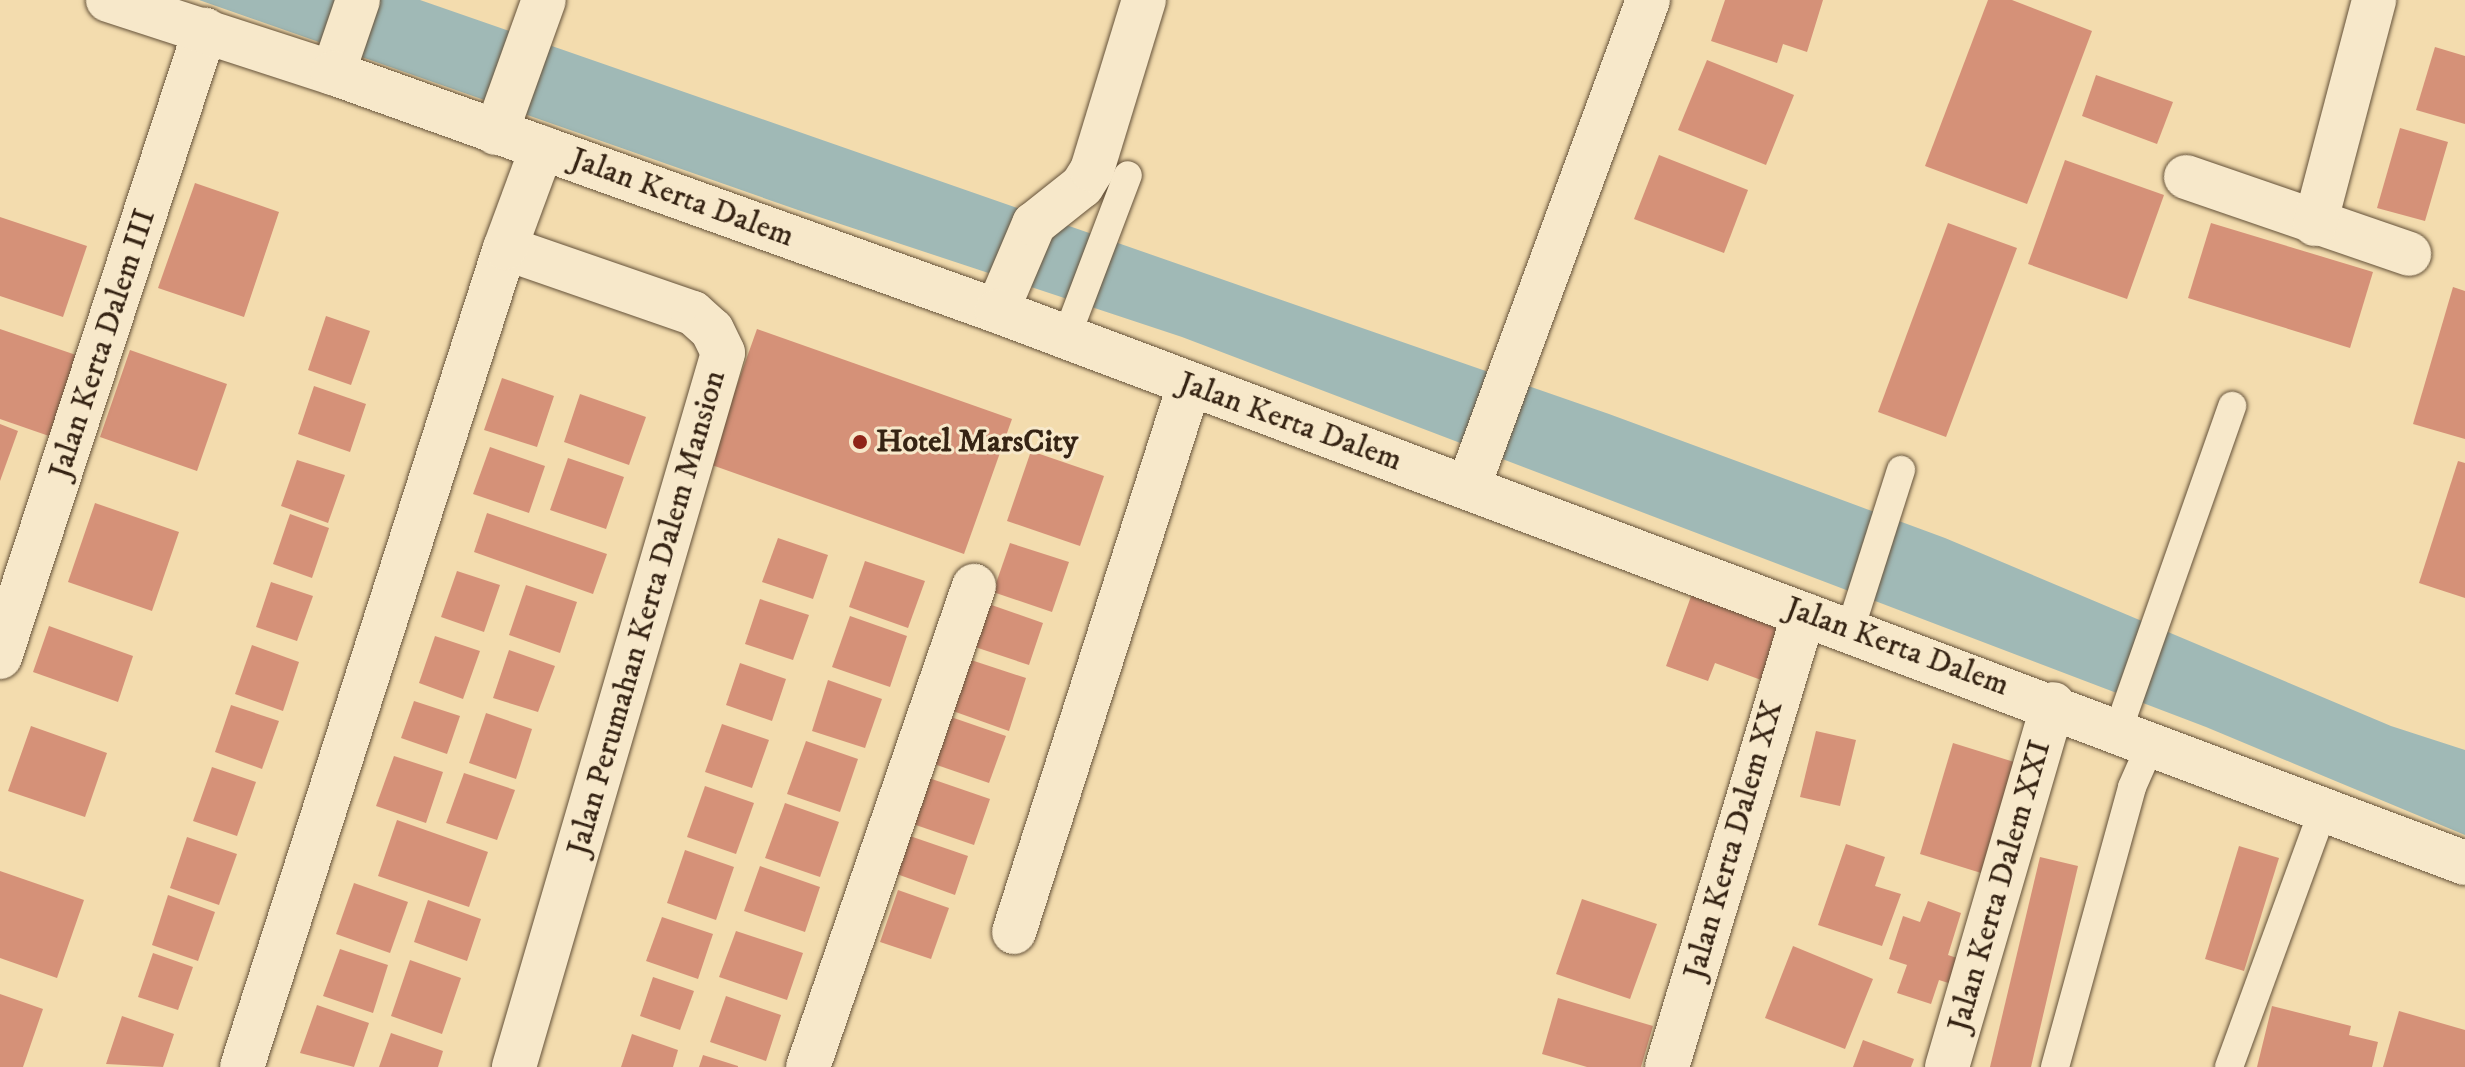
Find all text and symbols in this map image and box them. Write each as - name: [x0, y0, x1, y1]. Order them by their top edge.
- street label: Jalan Kerta Dalem: [565, 140, 799, 256]
- street label: Jalan Kerta Dalem III: [41, 204, 165, 484]
- street label: Jalan Kerta Dalem: [1173, 364, 1407, 480]
- street label: Jalan Perumahan Kerta Dalem Mansion: [559, 366, 735, 860]
- place label: Hotel MarsCity: [876, 423, 1078, 461]
- marker: Hotel MarsCity: [851, 433, 869, 451]
- street label: Jalan Kerta Dalem: [1780, 589, 2014, 705]
- street label: Jalan Kerta Dalem XX: [1676, 696, 1792, 984]
- street label: Jalan Kerta Dalem XXI: [1940, 736, 2060, 1036]

